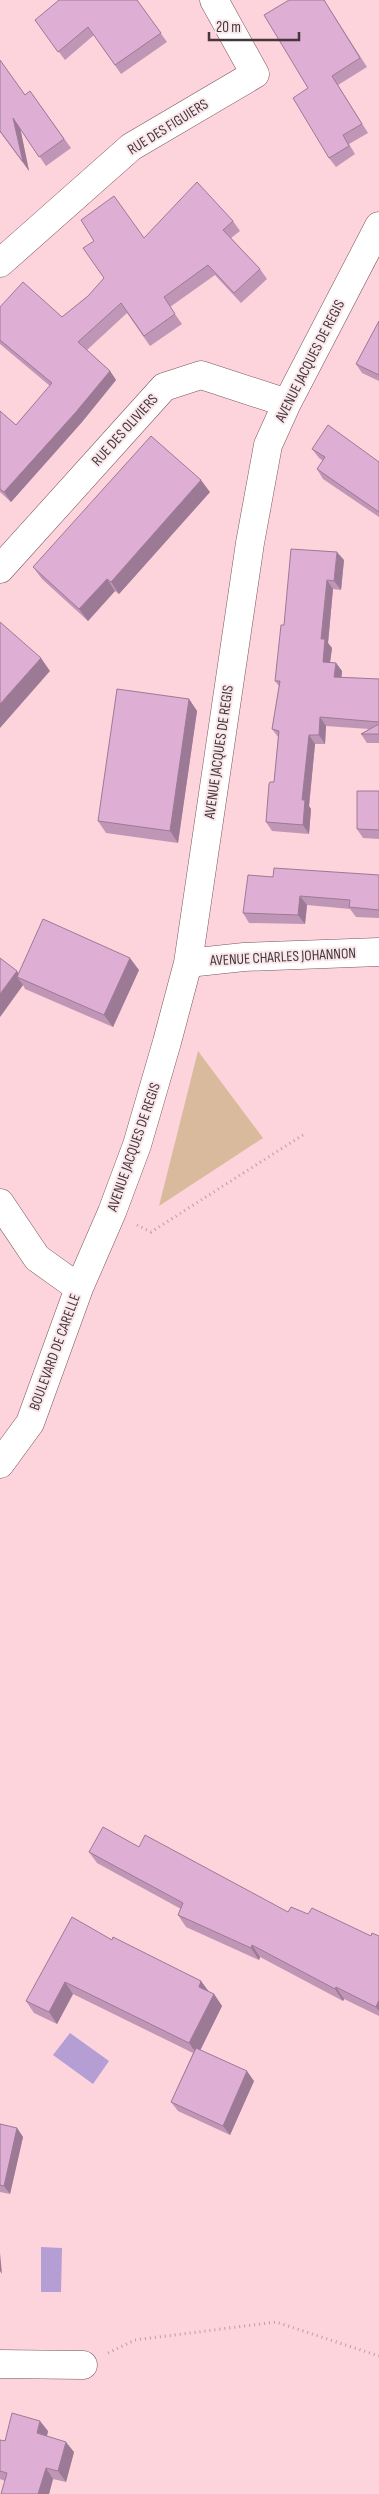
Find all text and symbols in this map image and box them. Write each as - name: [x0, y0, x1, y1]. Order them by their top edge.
- scale bar: [209, 10, 299, 42]
- text: 20 m: [216, 18, 241, 37]
- street label: RUE DES FIGUIERS: [124, 95, 212, 159]
- street label: AVENUE JACQUES DE REGIS: [270, 297, 349, 426]
- street label: RUE DES OLIVIERS: [88, 390, 162, 470]
- street label: AVENUE JACQUES DE REGIS: [200, 684, 238, 821]
- street label: AVENUE CHARLES JOHANNON: [209, 944, 356, 970]
- street label: AVENUE JACQUES DE REGIS: [103, 1080, 165, 1215]
- street label: BOULEVARD DE CARELLE: [25, 1291, 85, 1413]

